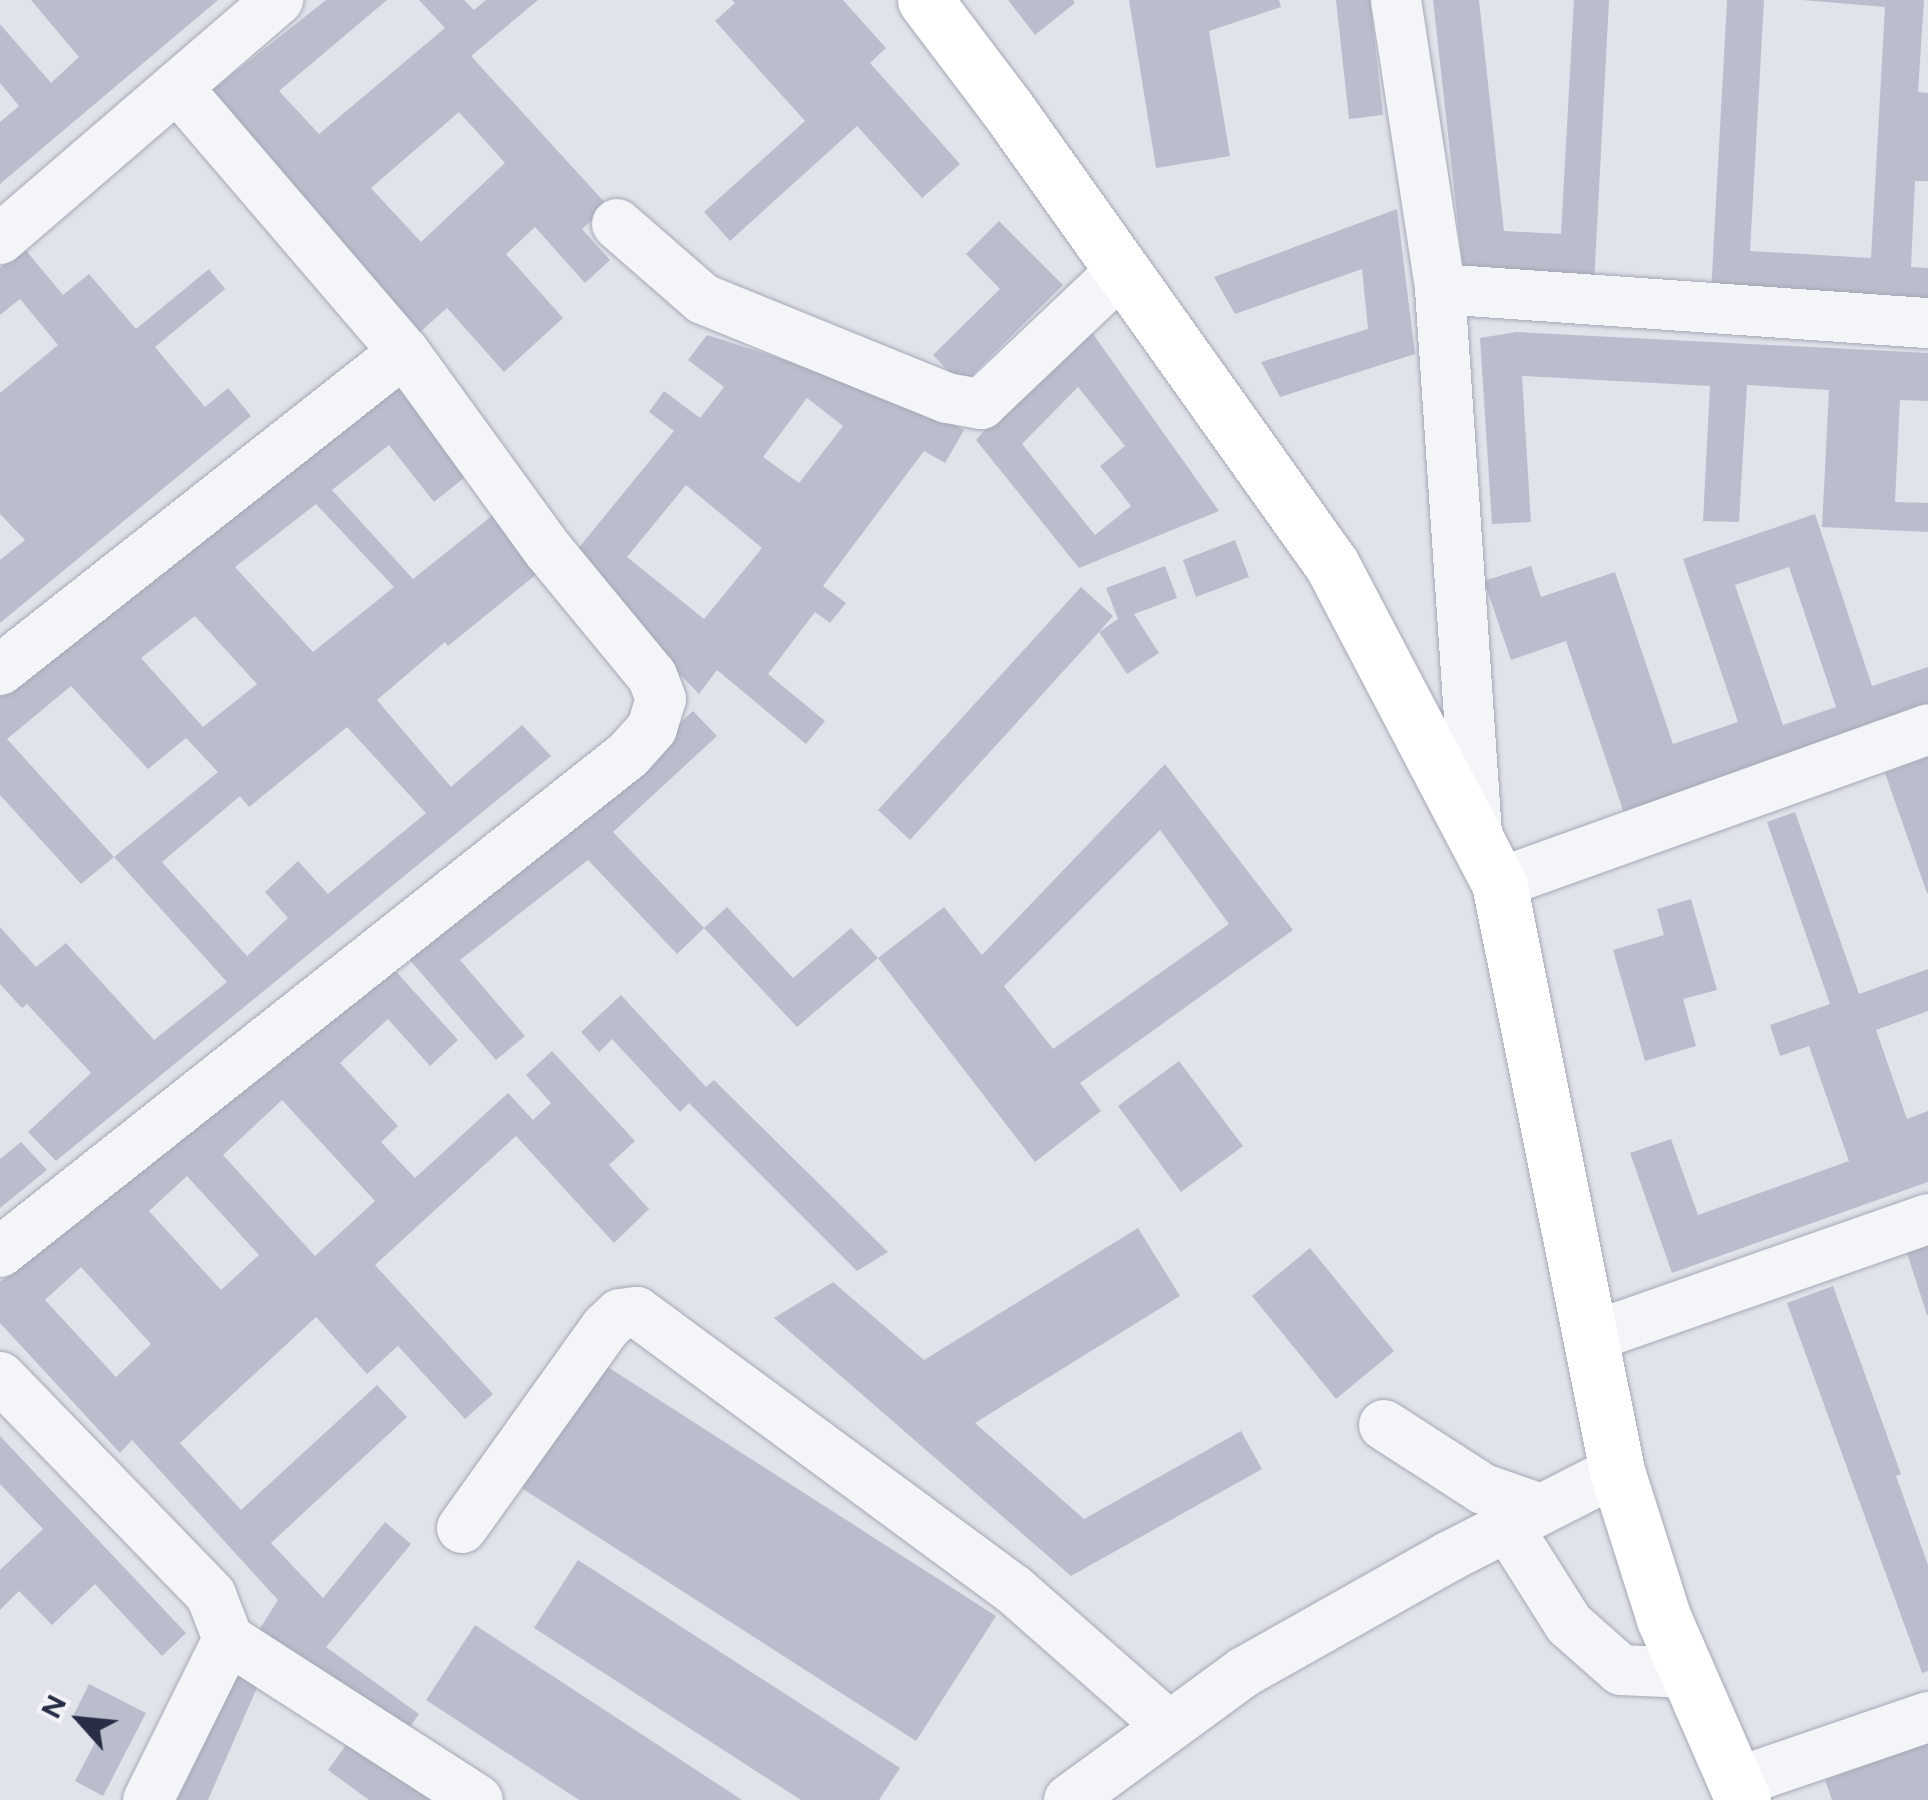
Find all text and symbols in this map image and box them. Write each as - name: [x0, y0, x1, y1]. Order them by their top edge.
- north arrow: [30, 1670, 130, 1770]
- text: N: [33, 1689, 73, 1724]

